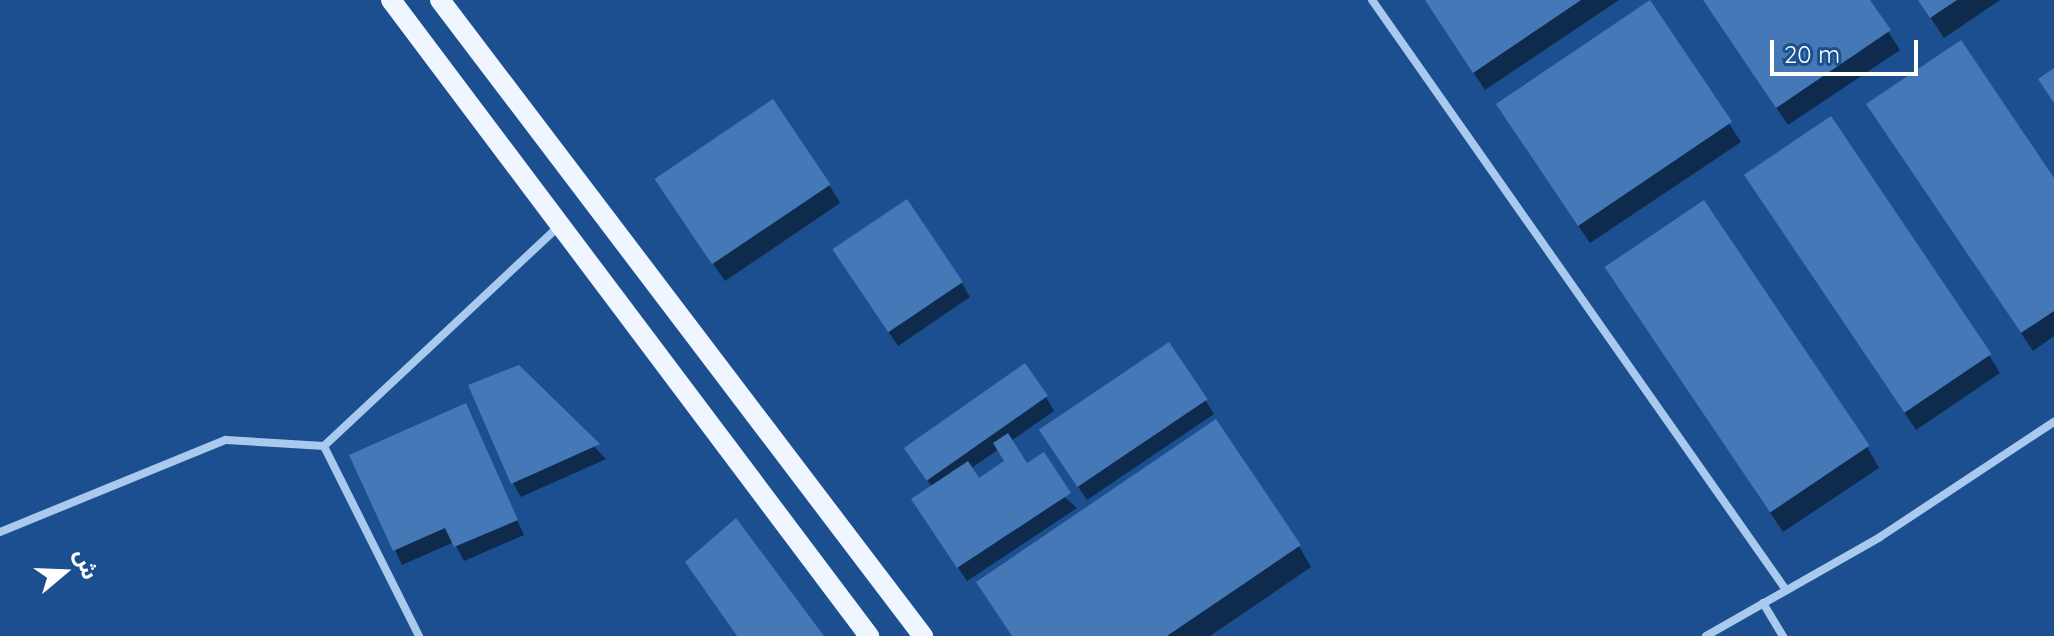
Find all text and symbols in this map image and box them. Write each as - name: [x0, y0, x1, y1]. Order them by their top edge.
- scale bar: [1774, 24, 1922, 74]
- text: 20 m: [1784, 39, 1840, 69]
- north arrow: [24, 532, 104, 612]
- text: ش: [69, 545, 105, 583]

